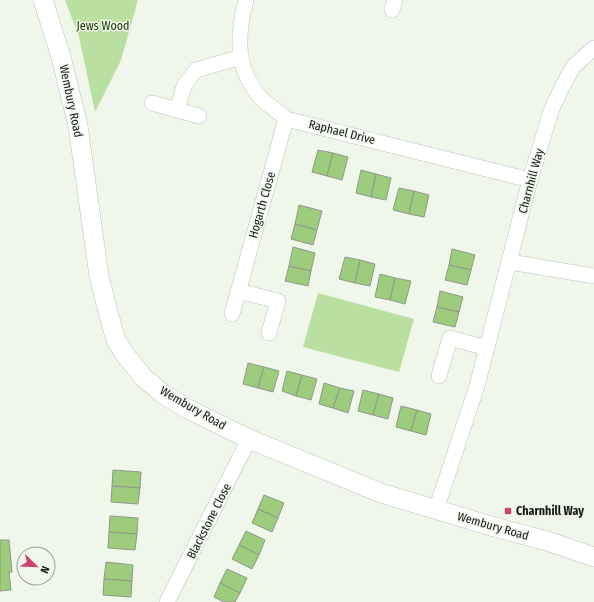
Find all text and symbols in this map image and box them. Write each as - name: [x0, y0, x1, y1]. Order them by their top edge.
- park label: Jews Wood: [77, 19, 129, 33]
- street label: Wembury Road: [56, 63, 86, 139]
- street label: Raphael Drive: [307, 117, 377, 147]
- street label: Charnhill Way: [516, 146, 547, 215]
- street label: Hogarth Close: [246, 170, 278, 240]
- street label: Wembury Road: [157, 383, 229, 433]
- street label: Blackstone Close: [184, 481, 234, 561]
- place label: Charnhill Way: [516, 504, 584, 518]
- marker: Charnhill Way: [503, 506, 513, 516]
- street label: Wembury Road: [456, 509, 530, 543]
- north arrow: [16, 546, 56, 586]
- text: N: [37, 564, 52, 575]

